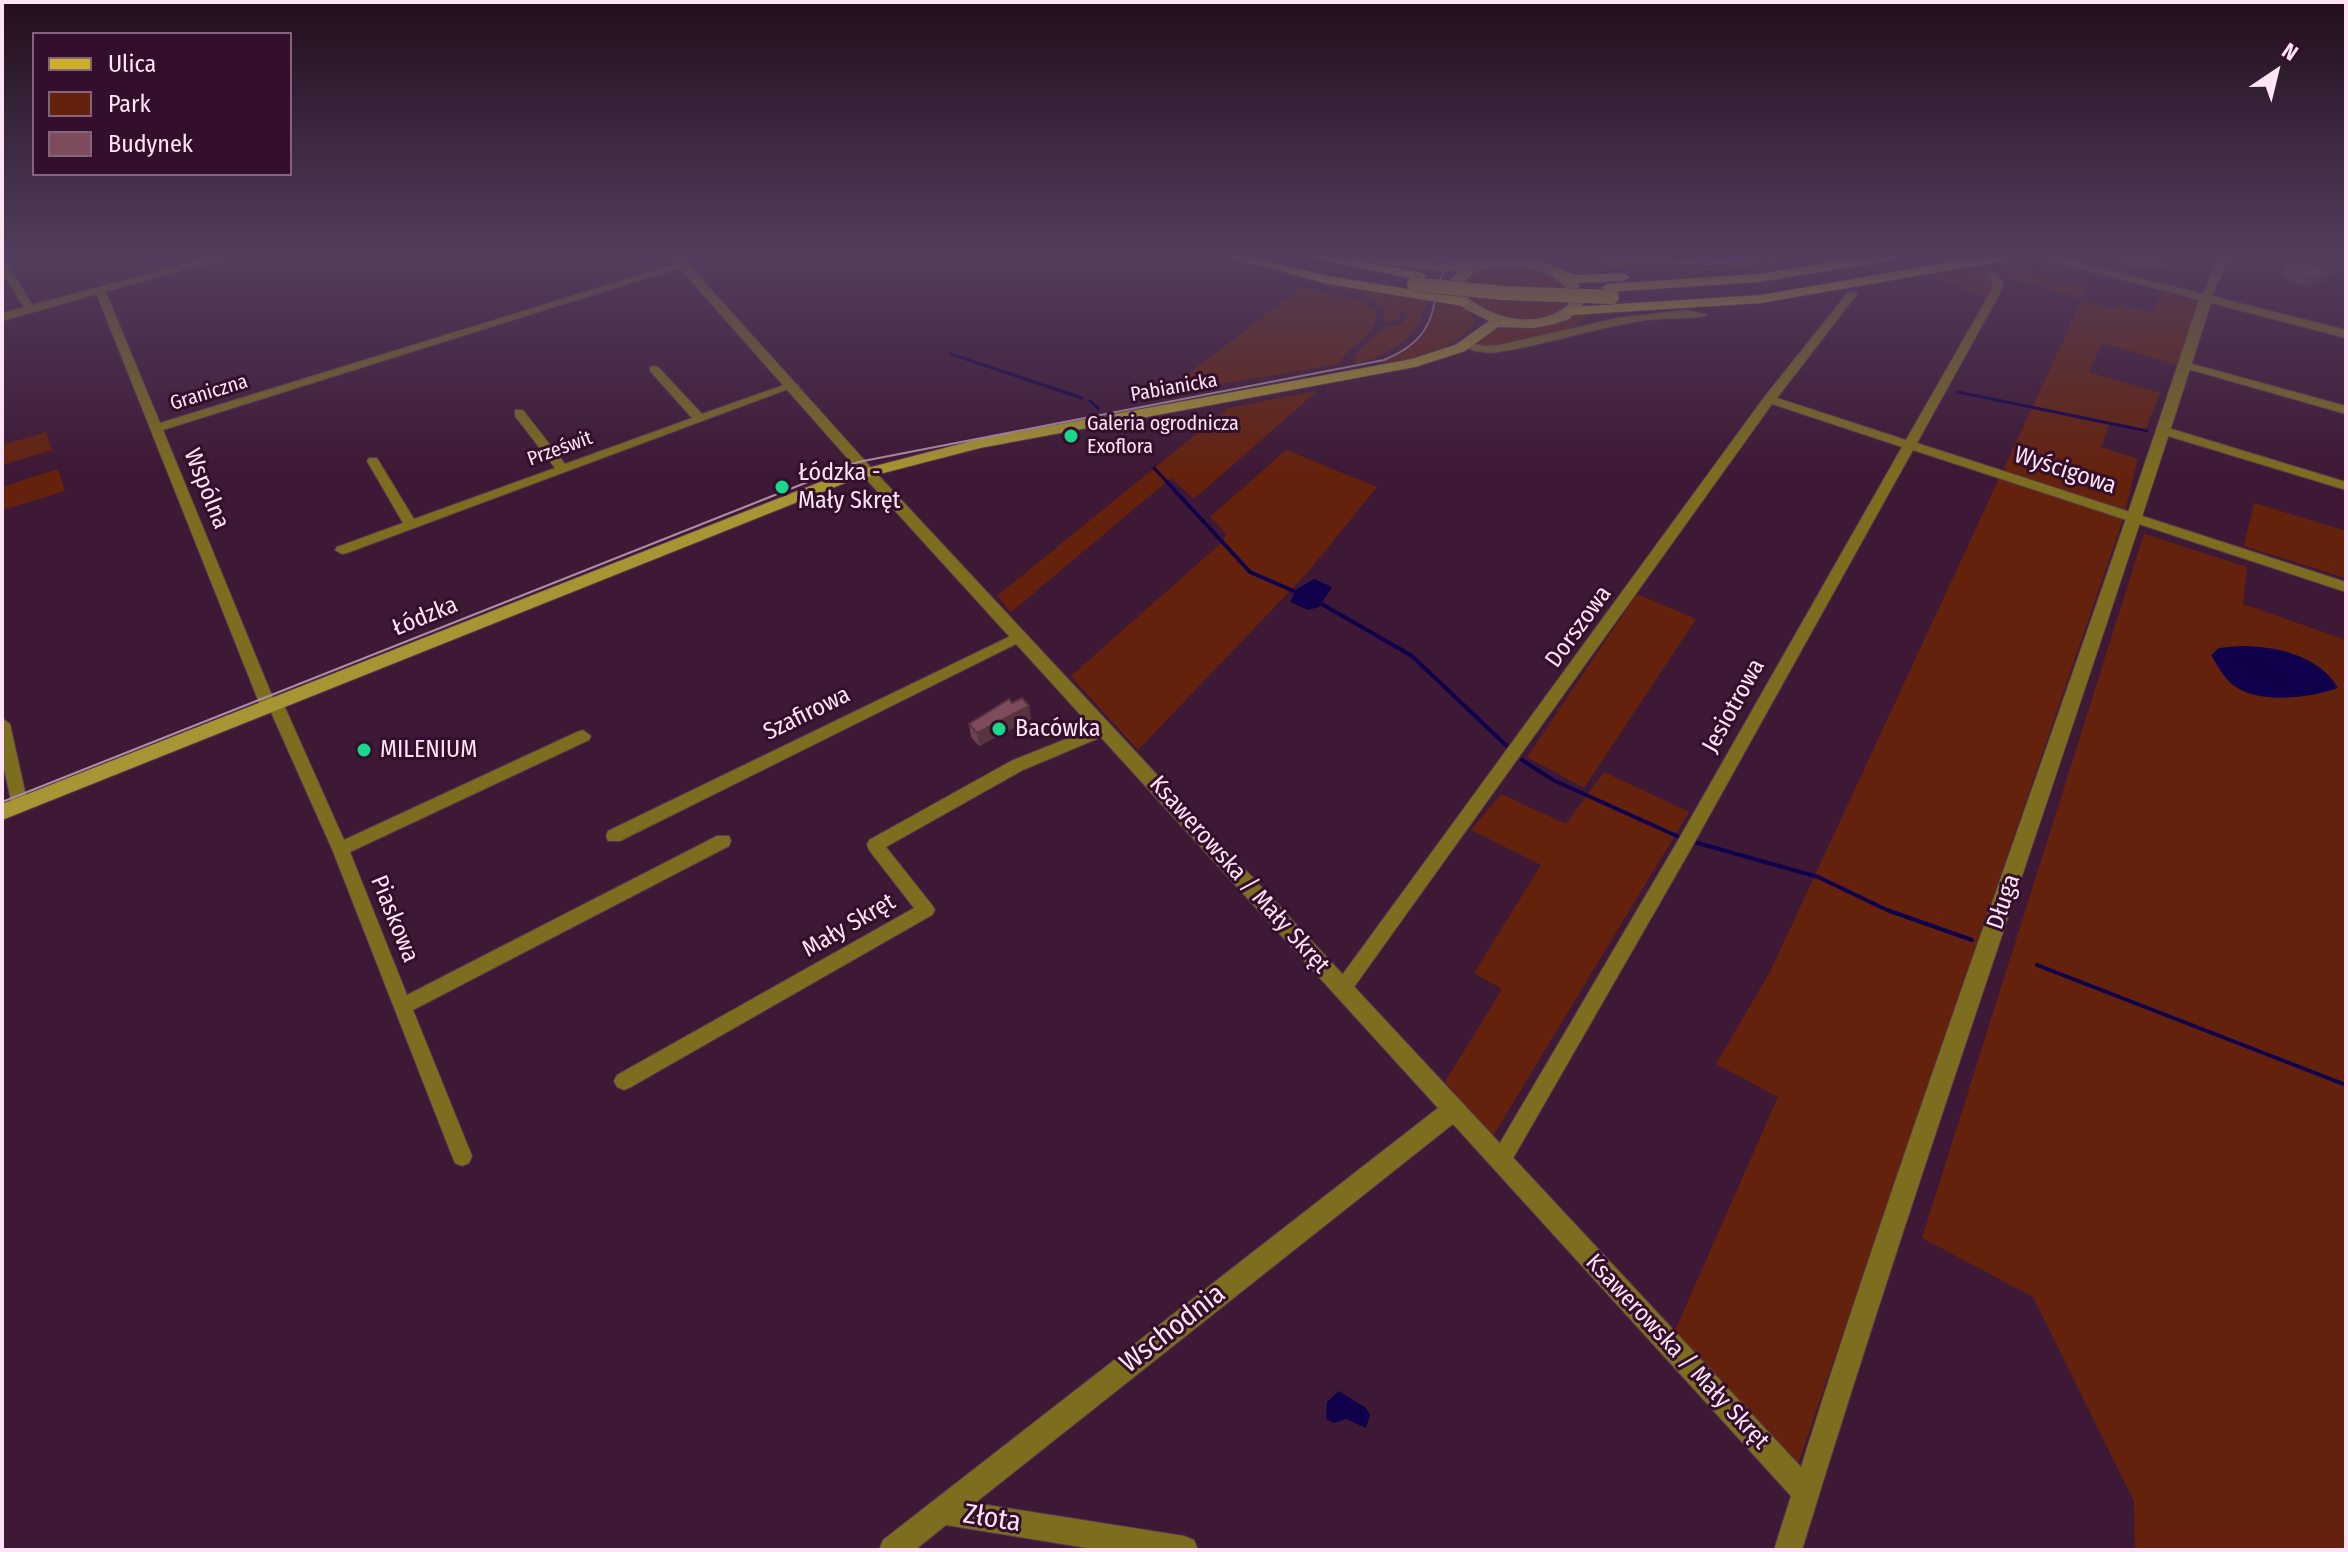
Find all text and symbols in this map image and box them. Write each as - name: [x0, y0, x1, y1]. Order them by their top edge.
- legend: [32, 32, 292, 176]
- north arrow: [2236, 32, 2316, 112]
- text: N: [2277, 37, 2303, 67]
- text: Ulica: [108, 50, 156, 78]
- text: Park: [108, 90, 151, 118]
- text: Budynek: [108, 130, 193, 158]
- street label: Pabianicka: [1129, 369, 1219, 407]
- street label: Graniczna: [167, 370, 251, 416]
- place label: Galeria ogrodnicza Exoflora: [1087, 412, 1239, 459]
- street label: Prześwit: [524, 426, 596, 472]
- marker: Galeria ogrodnicza Exoflora: [1062, 427, 1080, 445]
- street label: Wyścigowa: [2010, 441, 2120, 501]
- street label: Wspólna: [177, 445, 235, 533]
- place label: Łódzka - Mały Skręt: [798, 459, 900, 515]
- marker: Łódzka - Mały Skręt: [773, 478, 791, 496]
- street label: Dorszowa: [1540, 581, 1618, 673]
- street label: Łódzka: [388, 591, 462, 643]
- street label: Jesiotrowa: [1697, 654, 1771, 758]
- street label: Szafirowa: [759, 681, 855, 747]
- place label: Bacówka: [1015, 715, 1101, 743]
- marker: Bacówka: [990, 720, 1008, 738]
- place label: MILENIUM: [380, 736, 477, 764]
- marker: MILENIUM: [355, 741, 373, 759]
- street label: Ksawerowska / Mały Skręt: [1143, 770, 1335, 980]
- street label: Piaskowa: [364, 871, 424, 967]
- street label: Długa: [1981, 871, 2027, 933]
- street label: Mały Skręt: [797, 888, 901, 964]
- street label: Ksawerowska / Mały Skręt: [1579, 1249, 1775, 1455]
- street label: Wschodnia: [1114, 1277, 1232, 1381]
- street label: Złota: [961, 1498, 1023, 1540]

